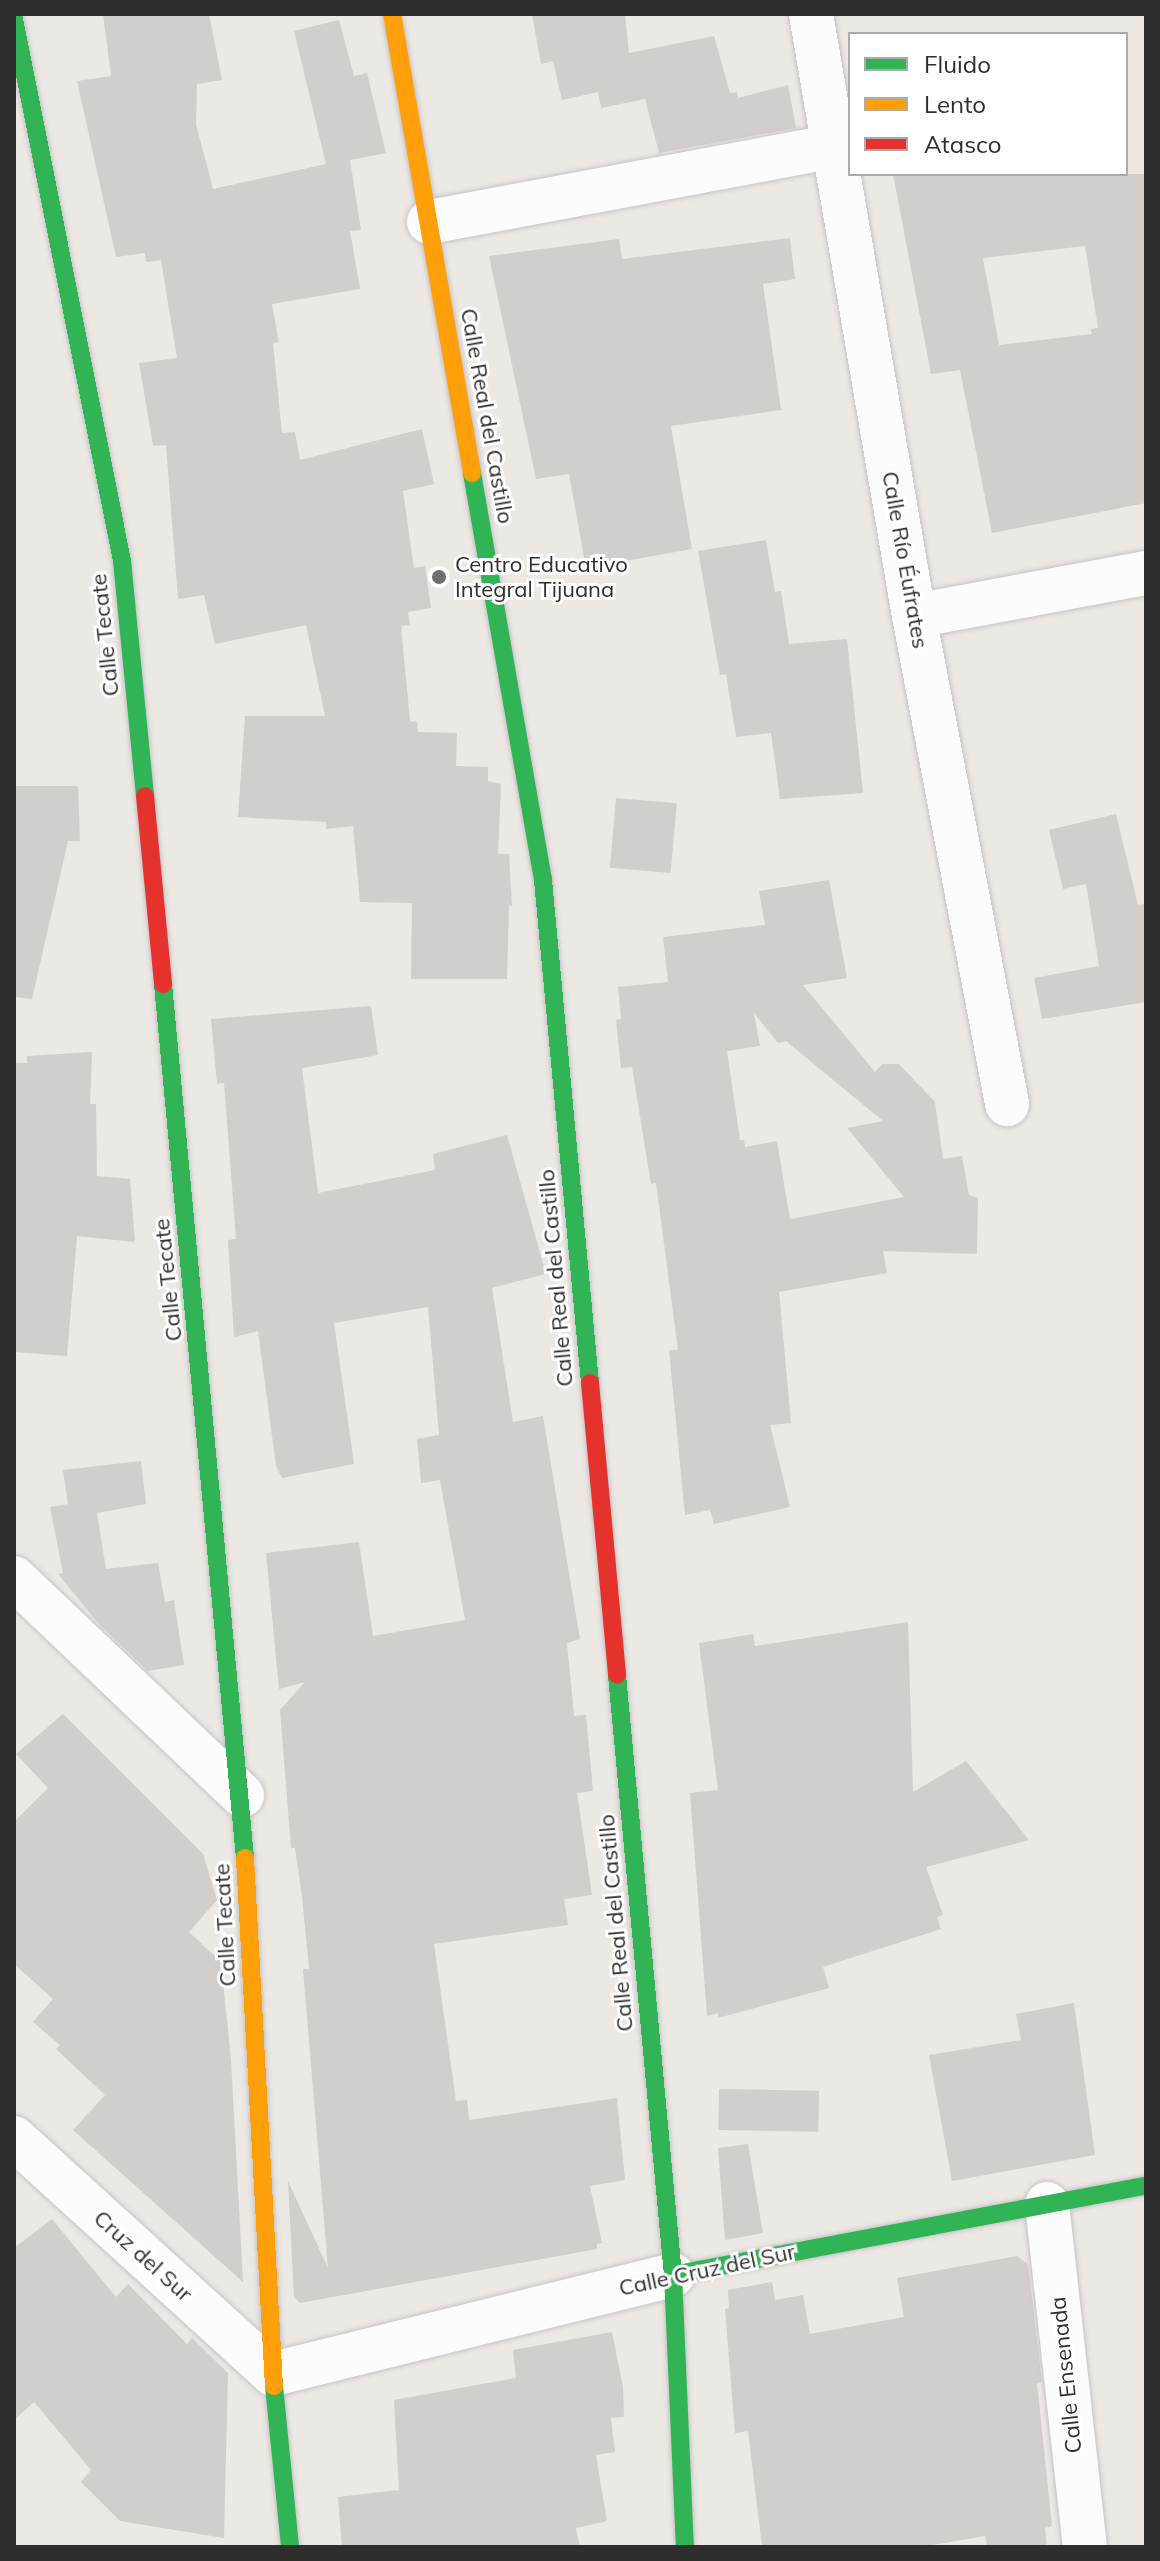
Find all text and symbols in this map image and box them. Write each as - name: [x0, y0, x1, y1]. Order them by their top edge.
- legend: [848, 32, 1128, 176]
- text: Fluido: [924, 49, 991, 79]
- text: Lento: [924, 89, 986, 119]
- text: Atasco: [924, 129, 1001, 159]
- street label: Calle Real del Castillo: [455, 306, 519, 526]
- street label: Calle Río Éufrates: [876, 469, 934, 651]
- place label: Centro Educativo Integral Tijuana: [455, 551, 628, 602]
- marker: Centro Educativo Integral Tijuana: [430, 568, 448, 586]
- street label: Calle Tecate: [85, 572, 125, 698]
- street label: Calle Real del Castillo: [533, 1168, 579, 1388]
- street label: Calle Tecate: [148, 1217, 188, 1343]
- street label: Calle Real del Castillo: [593, 1813, 639, 2033]
- street label: Calle Tecate: [209, 1863, 241, 1987]
- street label: Cruz del Sur: [88, 2205, 198, 2307]
- street label: Calle Cruz del Sur: [616, 2238, 798, 2302]
- street label: Calle Ensenada: [1045, 2295, 1087, 2455]

